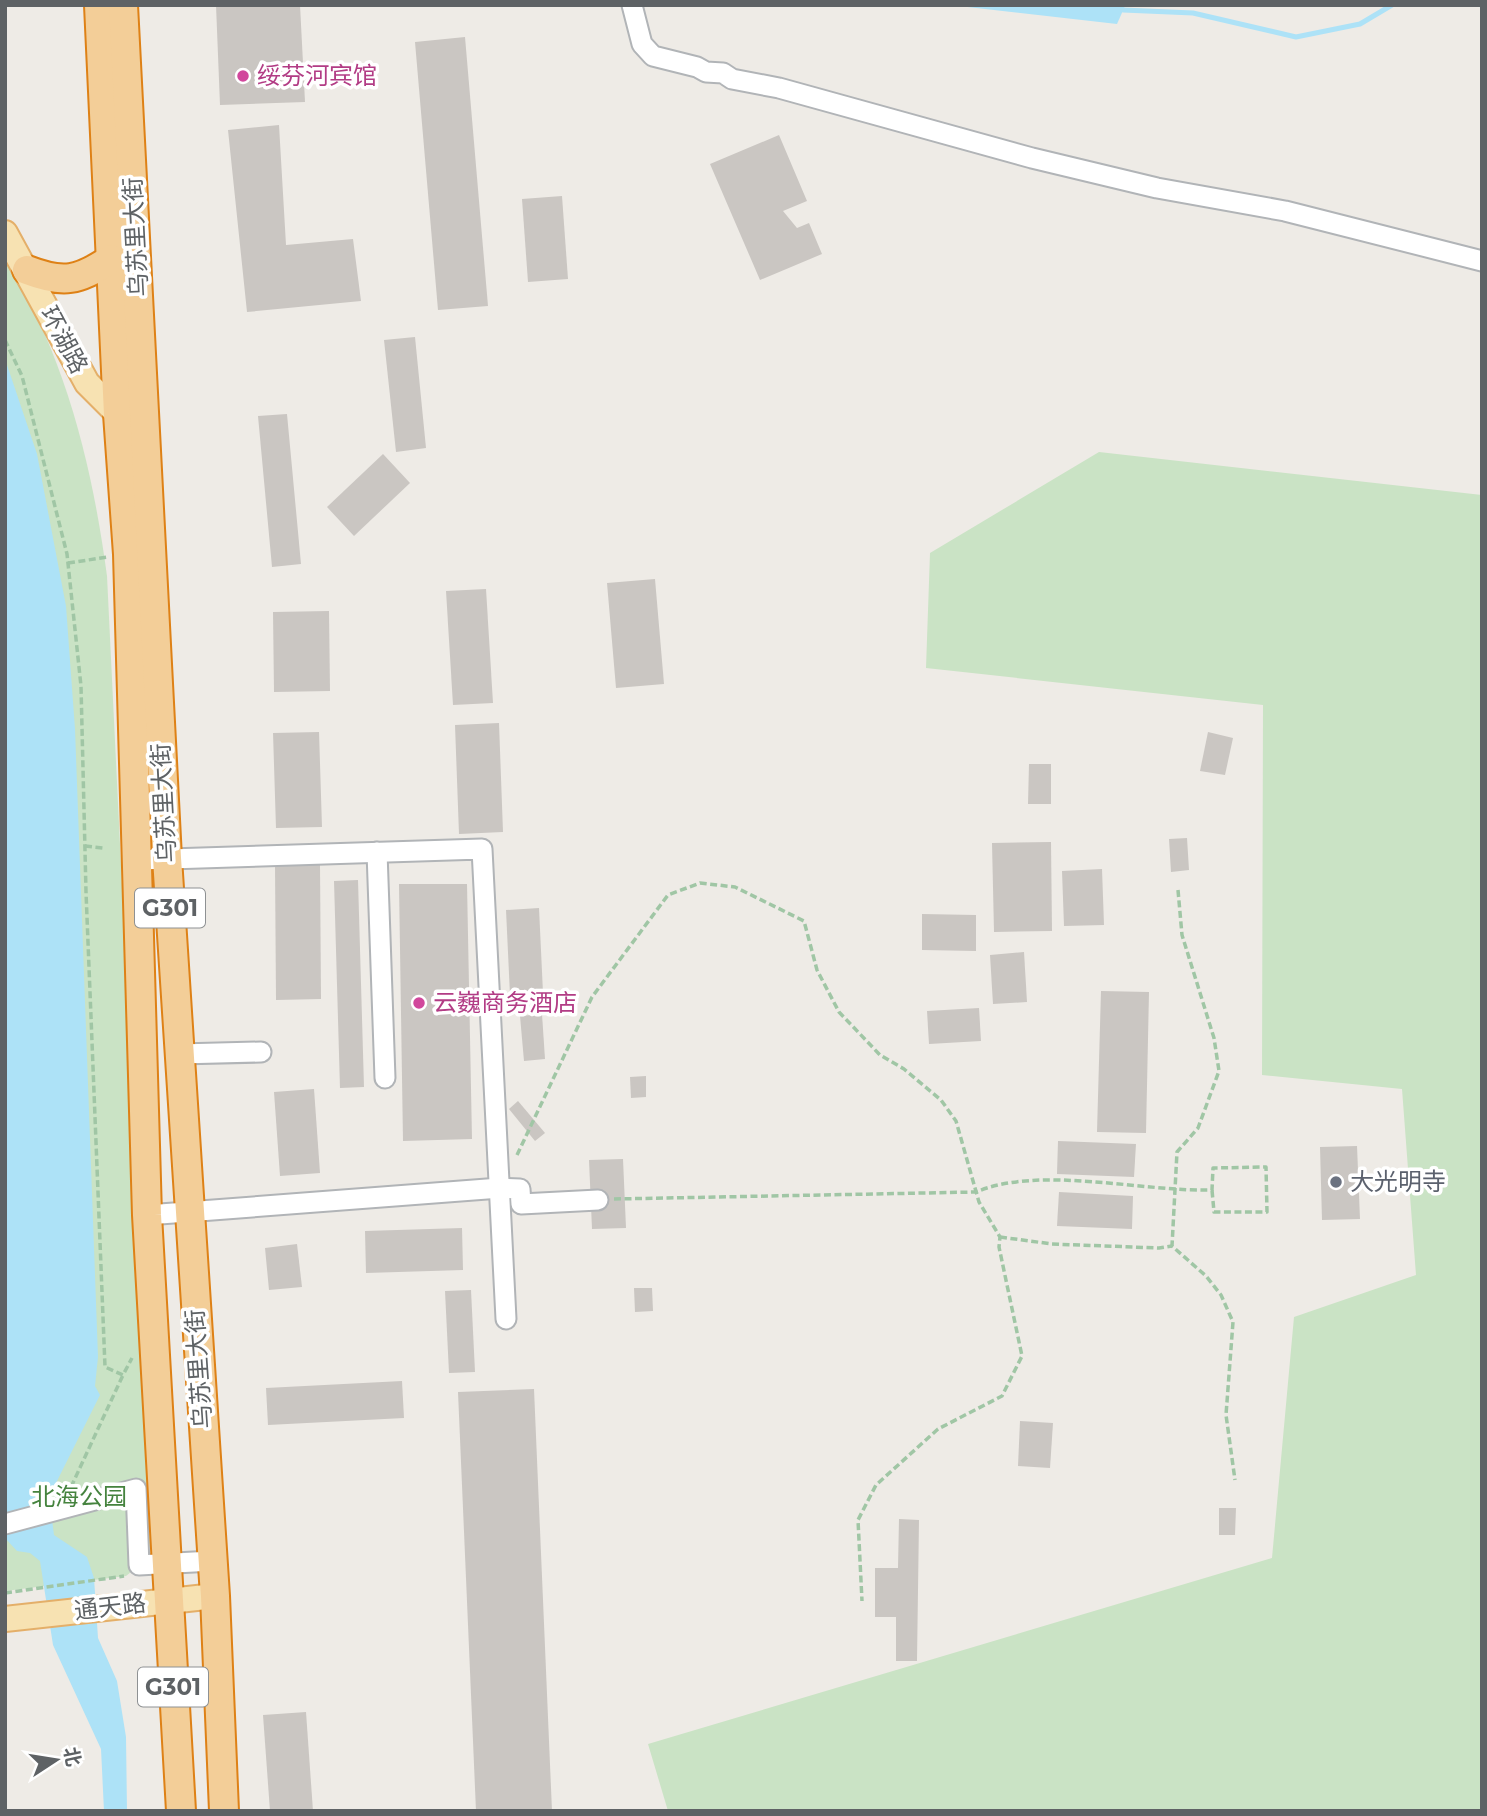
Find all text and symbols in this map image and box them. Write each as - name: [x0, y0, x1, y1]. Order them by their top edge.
- place label: 绥芬河宾馆: [257, 61, 377, 90]
- marker: 绥芬河宾馆: [235, 68, 251, 84]
- street label: 乌苏里大街: [118, 176, 153, 298]
- street label: 环湖路: [35, 301, 94, 378]
- street label: 乌苏里大街: [146, 742, 181, 864]
- road number: G301: [135, 888, 205, 928]
- place label: 云巍商务酒店: [433, 988, 577, 1017]
- marker: 云巍商务酒店: [411, 995, 427, 1011]
- place label: 大光明寺: [1350, 1167, 1446, 1196]
- marker: 大光明寺: [1328, 1174, 1344, 1190]
- street label: 乌苏里大街: [180, 1308, 217, 1430]
- park label: 北海公园: [31, 1482, 127, 1511]
- street label: 通天路: [72, 1588, 147, 1625]
- road number: G301: [138, 1668, 208, 1706]
- north arrow: [21, 1725, 91, 1795]
- text: 北: [59, 1745, 85, 1768]

